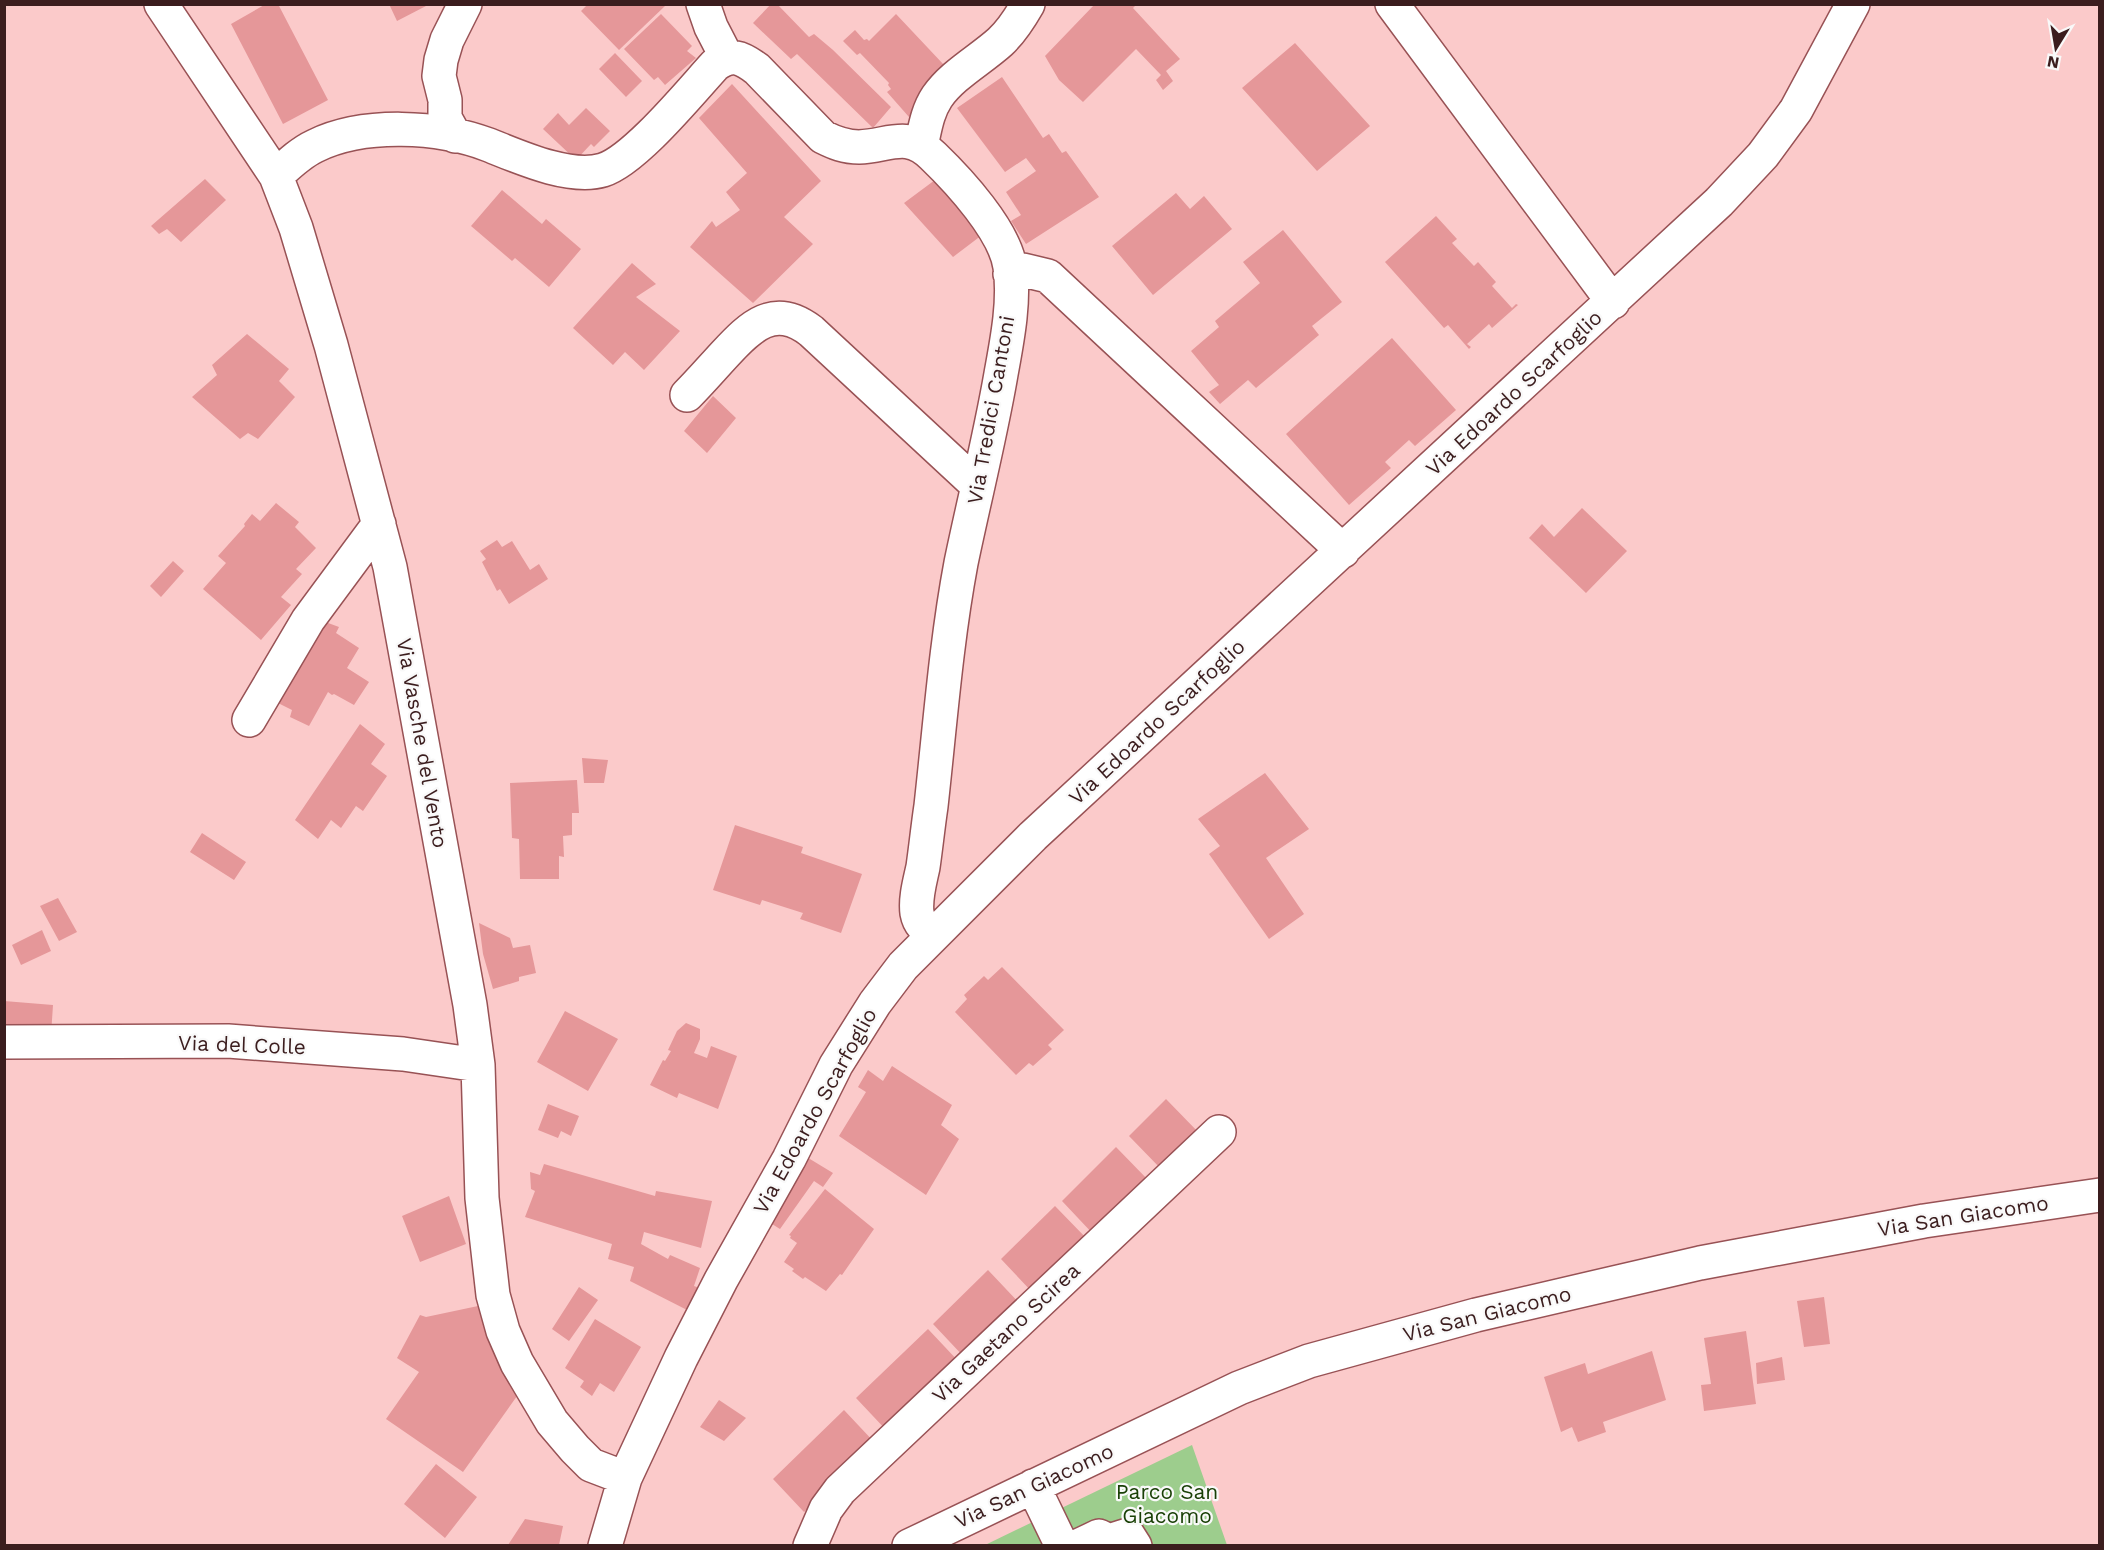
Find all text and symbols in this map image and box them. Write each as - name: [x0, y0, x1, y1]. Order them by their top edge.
- north arrow: [2026, 18, 2086, 78]
- text: N: [2046, 52, 2061, 73]
- street label: Via Edoardo Scarfoglio: [1420, 305, 1607, 481]
- street label: Via Tredici Cantoni: [962, 314, 1019, 506]
- street label: Via Edoardo Scarfoglio: [1063, 634, 1250, 810]
- street label: Via Vasche del Vento: [392, 636, 453, 850]
- street label: Via Edoardo Scarfoglio: [747, 1003, 882, 1218]
- street label: Via del Colle: [178, 1030, 306, 1059]
- street label: Via San Giacomo: [1876, 1190, 2050, 1241]
- street label: Via Gaetano Scirea: [927, 1258, 1085, 1408]
- street label: Via San Giacomo: [1400, 1280, 1574, 1347]
- street label: Via San Giacomo: [950, 1438, 1117, 1533]
- park label: Parco San Giacomo: [1116, 1479, 1218, 1528]

